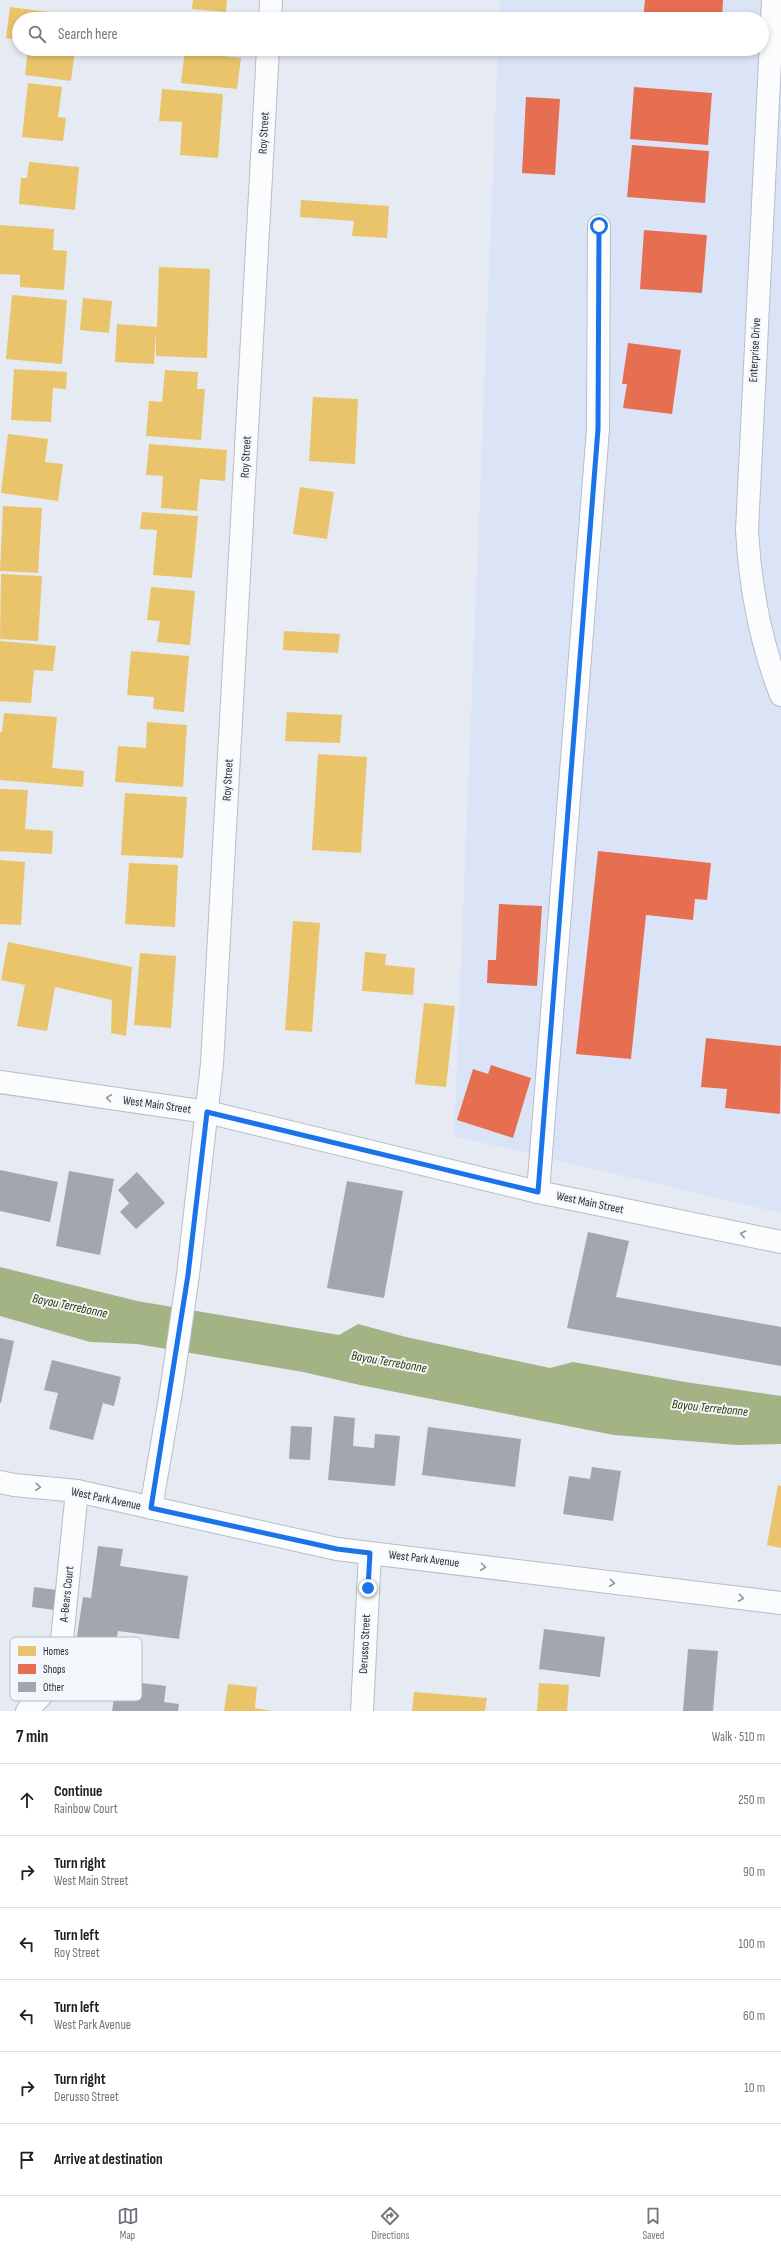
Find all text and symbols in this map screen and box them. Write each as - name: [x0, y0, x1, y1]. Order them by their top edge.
- search box: [12, 12, 769, 56]
- icon: search: [26, 23, 48, 45]
- text: Search here: [58, 25, 118, 44]
- street label: Roy Street: [255, 111, 273, 154]
- route start: [590, 217, 608, 235]
- street label: Enterprise Drive: [746, 317, 764, 383]
- street label: Roy Street: [237, 435, 255, 478]
- street label: Roy Street: [219, 758, 237, 801]
- street label: West Main Street: [122, 1093, 192, 1117]
- one-way arrow: [106, 1094, 113, 1103]
- street label: West Main Street: [555, 1189, 625, 1218]
- one-way arrow: [740, 1230, 746, 1239]
- water label: Bayou Terrebonne: [31, 1290, 109, 1322]
- water label: Bayou Terrebonne: [350, 1347, 428, 1377]
- water label: Bayou Terrebonne: [671, 1396, 749, 1420]
- one-way arrow: [35, 1483, 41, 1492]
- street label: West Park Avenue: [70, 1484, 143, 1514]
- street label: West Park Avenue: [388, 1547, 460, 1571]
- one-way arrow: [480, 1562, 486, 1571]
- street label: A-Bears Court: [56, 1565, 77, 1624]
- one-way arrow: [609, 1578, 615, 1587]
- route end: [359, 1579, 377, 1597]
- one-way arrow: [738, 1593, 744, 1602]
- street label: Derusso Street: [356, 1613, 374, 1674]
- legend: [10, 1637, 142, 1701]
- text: Homes: [43, 1645, 69, 1658]
- text: Shops: [43, 1663, 66, 1676]
- text: Other: [43, 1681, 64, 1694]
- text: 7 min: [16, 1727, 48, 1747]
- text: Walk · 510 m: [712, 1729, 765, 1745]
- text: Continue: [54, 1782, 103, 1801]
- icon: ahead: [16, 1789, 38, 1811]
- text: 250 m: [738, 1792, 765, 1808]
- text: Rainbow Court: [54, 1801, 118, 1817]
- text: Turn right: [54, 1854, 106, 1873]
- icon: right: [16, 1861, 38, 1883]
- text: 90 m: [743, 1864, 765, 1880]
- text: West Main Street: [54, 1873, 128, 1889]
- text: Turn left: [54, 1926, 99, 1945]
- icon: left: [16, 1933, 38, 1955]
- text: 100 m: [738, 1936, 765, 1952]
- text: Roy Street: [54, 1945, 100, 1961]
- text: Turn left: [54, 1998, 99, 2017]
- icon: left: [16, 2005, 38, 2027]
- text: 60 m: [743, 2008, 765, 2024]
- text: West Park Avenue: [54, 2017, 131, 2033]
- text: Turn right: [54, 2070, 106, 2089]
- icon: right: [16, 2077, 38, 2099]
- text: 10 m: [744, 2080, 765, 2096]
- text: Derusso Street: [54, 2089, 119, 2105]
- icon: arrive: [16, 2149, 38, 2171]
- text: Arrive at destination: [54, 2150, 163, 2169]
- tab: Map: [117, 2205, 139, 2242]
- tab: Directions: [372, 2205, 409, 2242]
- tab: Saved: [642, 2205, 664, 2242]

